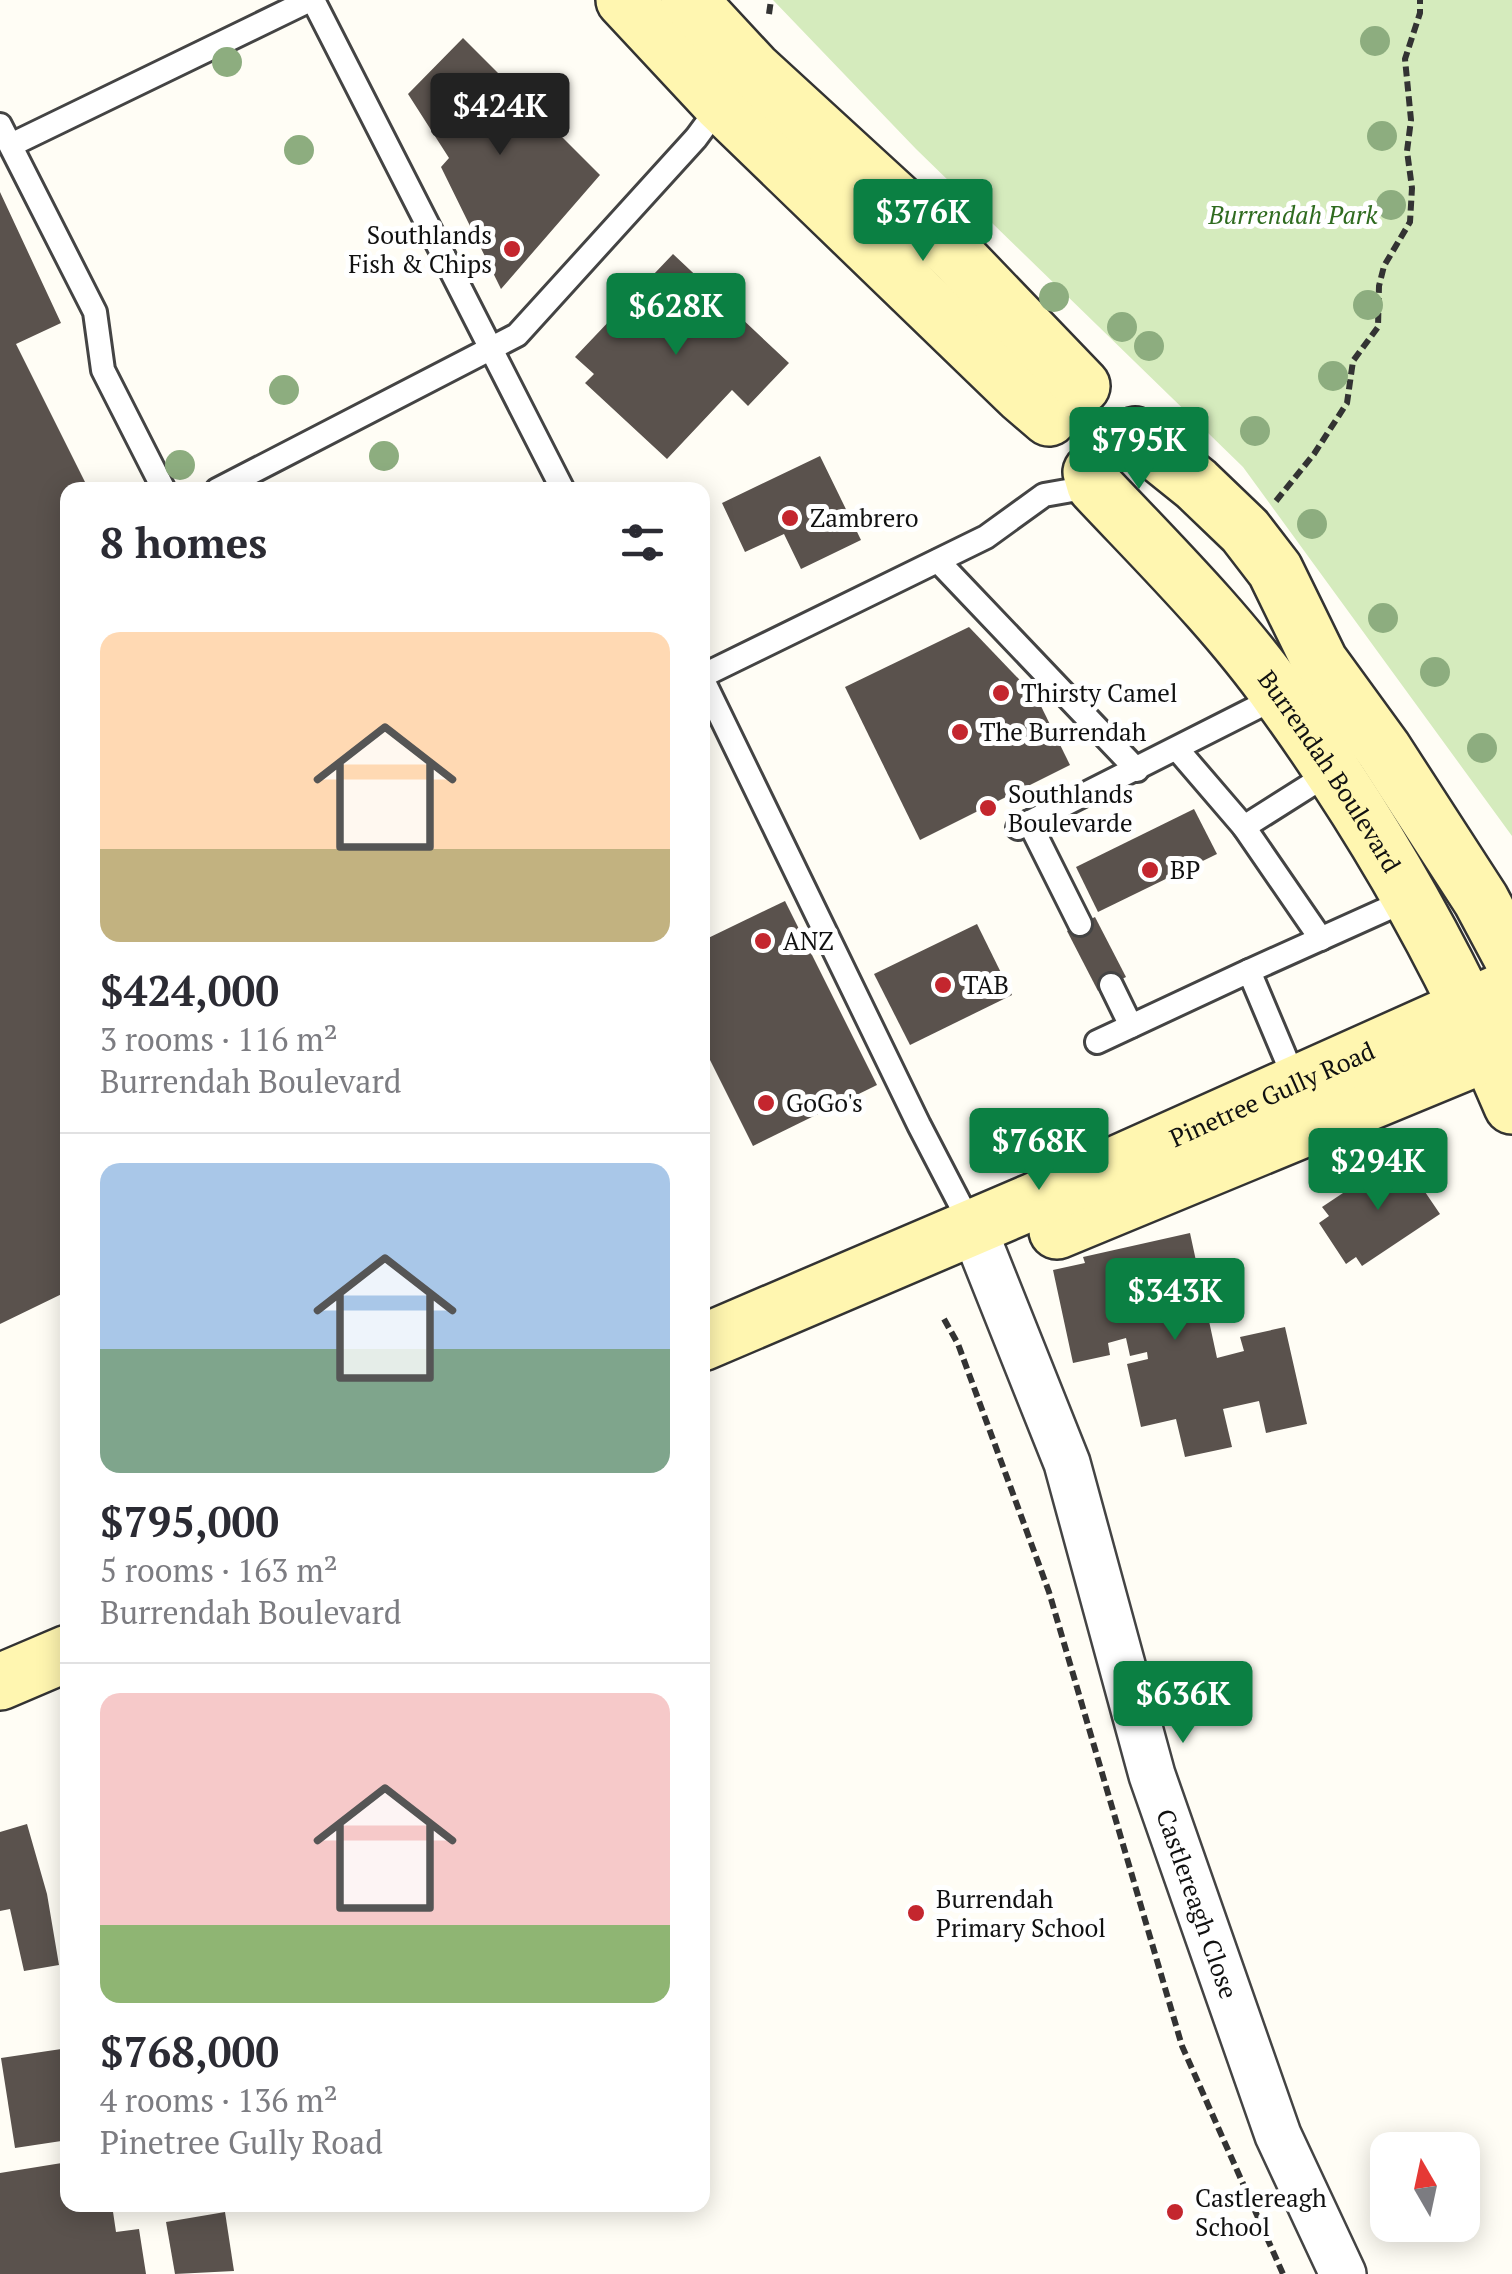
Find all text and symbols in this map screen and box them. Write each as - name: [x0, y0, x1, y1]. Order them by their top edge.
- pin: $424K: [430, 73, 570, 158]
- text: $424K: [452, 84, 548, 126]
- pin: $376K: [853, 179, 993, 264]
- text: $376K: [875, 190, 971, 232]
- park label: Burrendah Park: [1208, 198, 1378, 231]
- place label: Southlands Fish & Chips: [348, 218, 492, 280]
- marker: Southlands Fish & Chips: [501, 238, 523, 260]
- pin: $628K: [606, 273, 746, 358]
- text: $628K: [628, 284, 724, 326]
- pin: $795K: [1069, 407, 1209, 492]
- text: $795K: [1091, 418, 1187, 460]
- place label: Zambrero: [810, 501, 919, 534]
- marker: Zambrero: [779, 507, 801, 529]
- text: 8 homes: [100, 514, 267, 570]
- icon: filters: [615, 515, 670, 570]
- street label: Burrendah Boulevard: [1251, 663, 1409, 878]
- place label: Thirsty Camel: [1021, 676, 1177, 709]
- marker: Thirsty Camel: [990, 682, 1012, 704]
- icon: home: [295, 697, 475, 877]
- place label: The Burrendah: [980, 715, 1147, 748]
- marker: The Burrendah: [949, 721, 971, 743]
- place label: Southlands Boulevarde: [1008, 777, 1133, 839]
- marker: Southlands Boulevarde: [977, 797, 999, 819]
- place label: BP: [1170, 853, 1200, 886]
- marker: BP: [1139, 859, 1161, 881]
- place label: ANZ: [783, 924, 834, 957]
- marker: ANZ: [752, 930, 774, 952]
- text: $424,000: [100, 962, 279, 1018]
- place label: TAB: [963, 968, 1009, 1001]
- marker: TAB: [932, 974, 954, 996]
- text: 3 rooms · 116 m²: [100, 1018, 338, 1060]
- street label: Pinetree Gully Road: [1164, 1034, 1380, 1154]
- text: Burrendah Boulevard: [100, 1060, 402, 1102]
- place label: GoGo's: [786, 1086, 863, 1119]
- marker: GoGo's: [755, 1092, 777, 1114]
- pin: $768K: [969, 1108, 1109, 1193]
- text: $768K: [991, 1119, 1087, 1161]
- pin: $294K: [1308, 1128, 1448, 1213]
- text: $294K: [1330, 1139, 1426, 1181]
- icon: home: [295, 1228, 475, 1408]
- pin: $343K: [1105, 1258, 1245, 1343]
- text: $343K: [1127, 1269, 1223, 1311]
- text: $795,000: [100, 1493, 279, 1549]
- text: 5 rooms · 163 m²: [100, 1549, 338, 1591]
- text: Burrendah Boulevard: [100, 1591, 402, 1633]
- pin: $636K: [1113, 1661, 1253, 1746]
- text: $636K: [1135, 1672, 1231, 1714]
- icon: home: [295, 1758, 475, 1938]
- street label: Castlereagh Close: [1149, 1805, 1246, 2003]
- place label: Burrendah Primary School: [936, 1882, 1106, 1944]
- marker: Burrendah Primary School: [905, 1902, 927, 1924]
- text: $768,000: [100, 2023, 279, 2079]
- text: 4 rooms · 136 m²: [100, 2079, 338, 2121]
- text: Pinetree Gully Road: [100, 2121, 383, 2163]
- north arrow: [1370, 2132, 1480, 2242]
- map controls: [1370, 2132, 1480, 2242]
- place label: Castlereagh School: [1195, 2181, 1327, 2243]
- marker: Castlereagh School: [1164, 2201, 1186, 2223]

